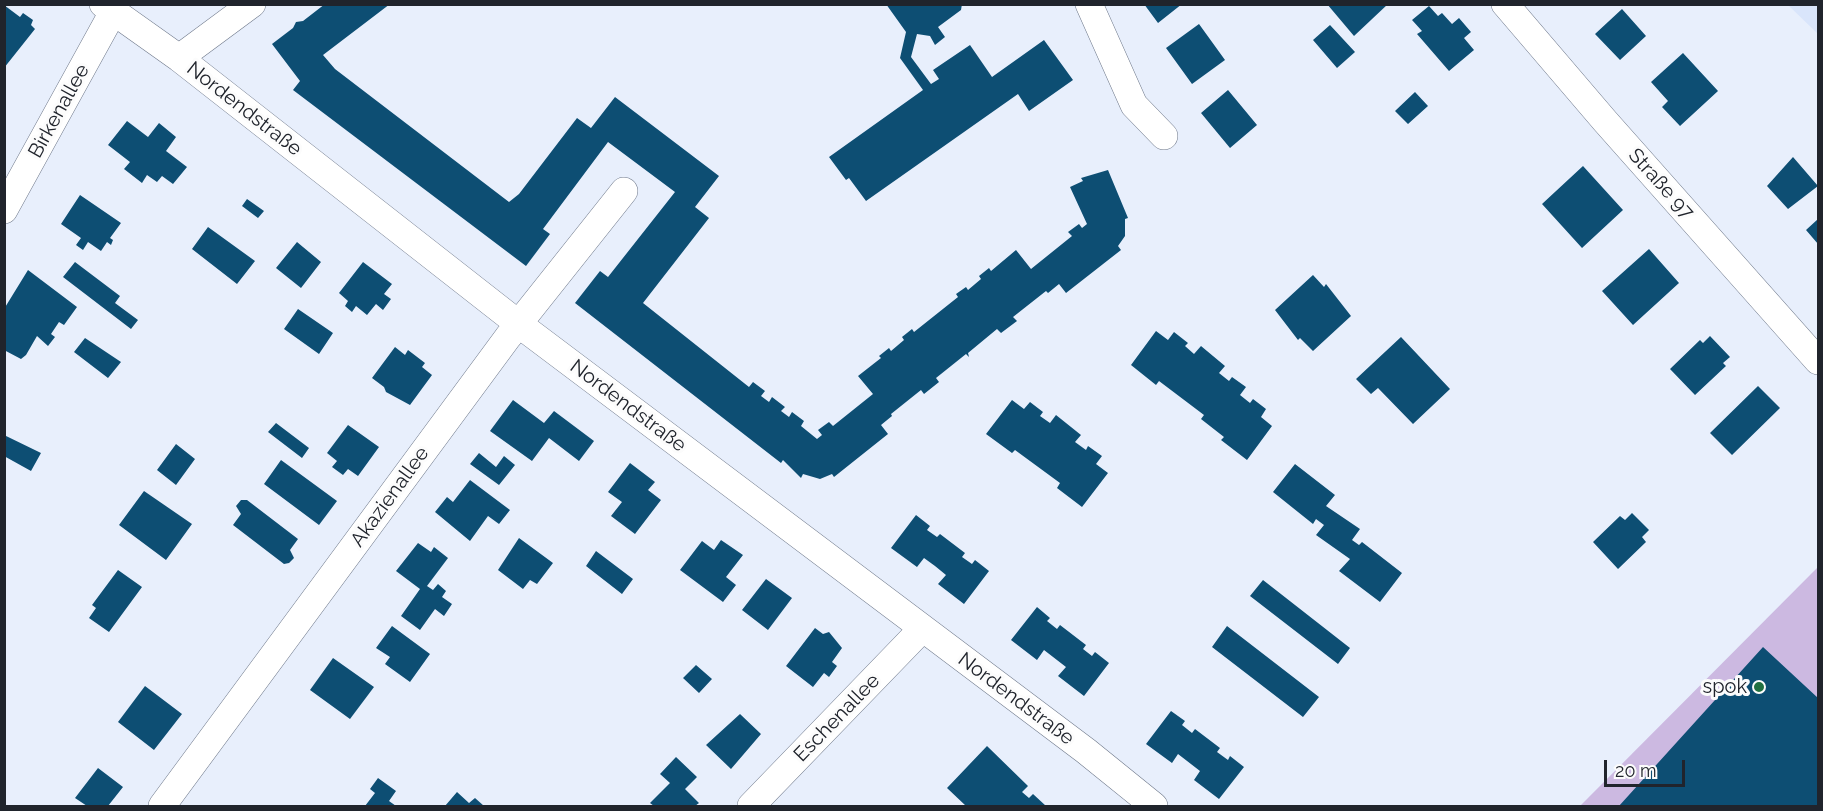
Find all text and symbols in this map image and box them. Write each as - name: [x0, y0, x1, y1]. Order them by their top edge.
- street label: Nordendstraße: [182, 57, 306, 161]
- street label: Birkenallee: [23, 60, 95, 162]
- street label: Straße 97: [1623, 144, 1699, 224]
- street label: Nordendstraße: [565, 355, 691, 457]
- street label: Akazienallee: [346, 442, 434, 552]
- street label: Nordendstraße: [953, 648, 1079, 750]
- street label: Eschenallee: [789, 669, 885, 767]
- place label: spok: [1703, 675, 1747, 699]
- marker: spok: [1752, 680, 1766, 694]
- scale bar: [1607, 748, 1688, 786]
- text: 20 m: [1615, 760, 1657, 781]

